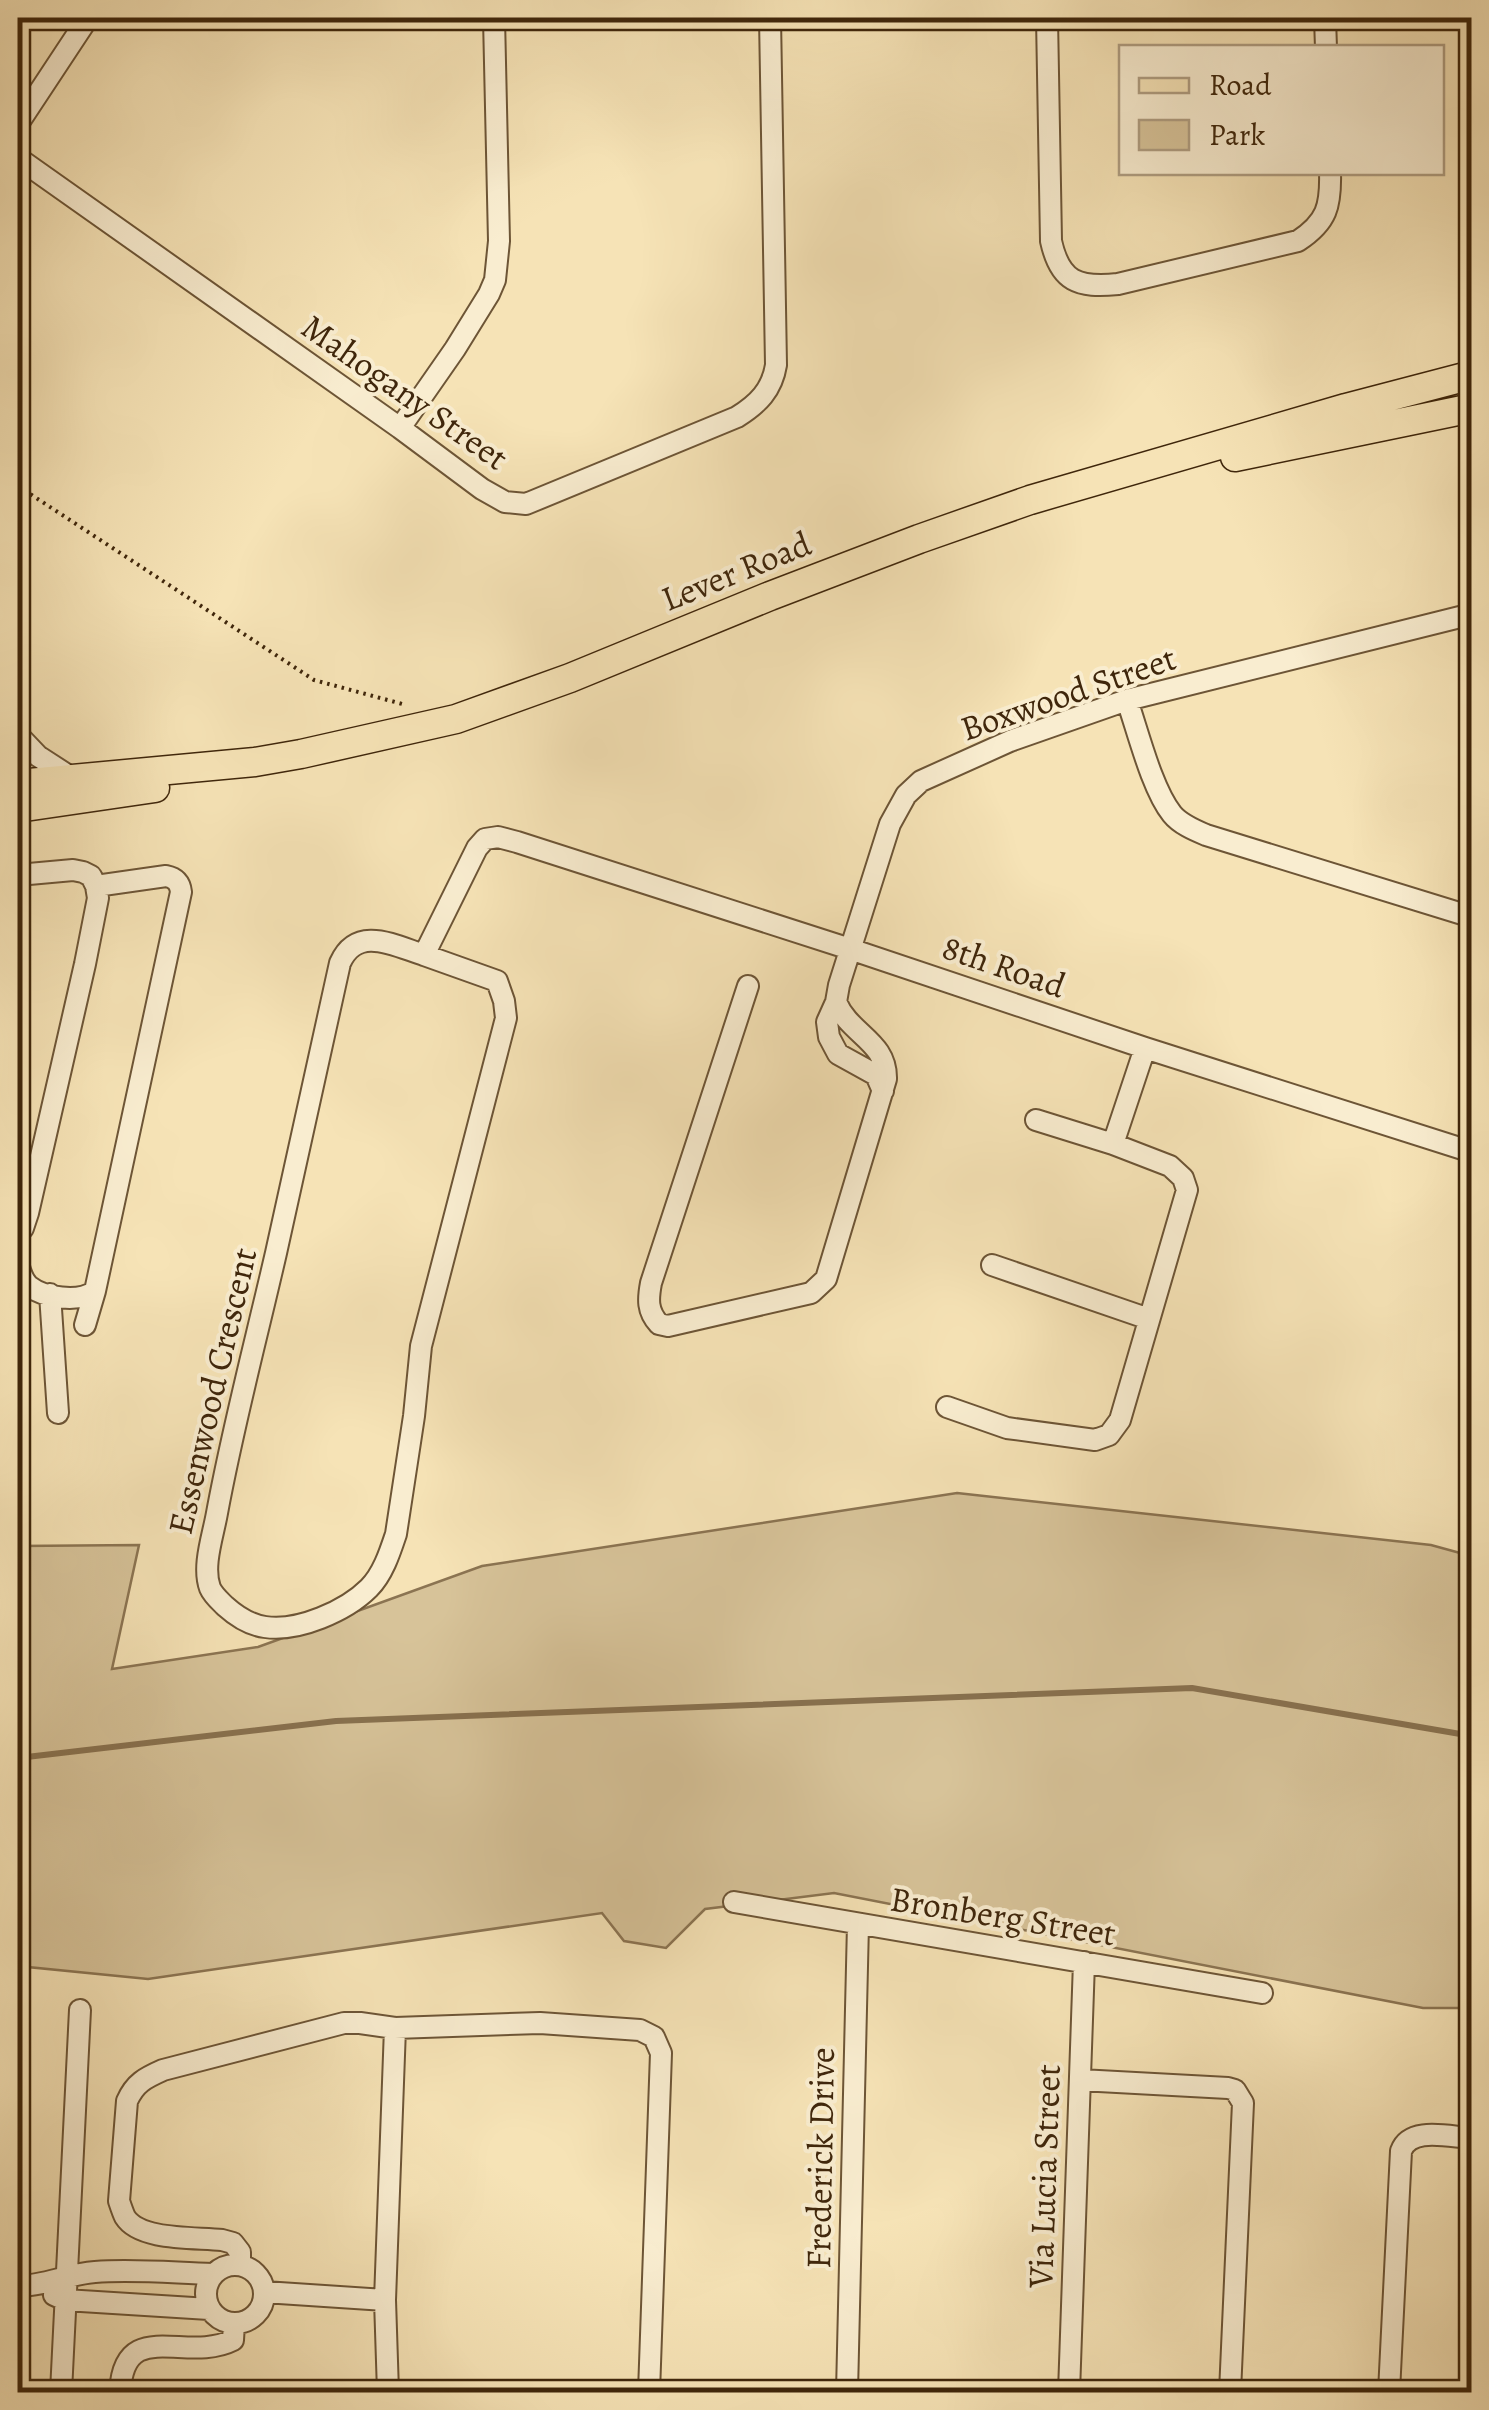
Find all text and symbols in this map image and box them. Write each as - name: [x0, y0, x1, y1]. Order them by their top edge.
- legend: [1119, 45, 1444, 175]
- text: Road: [1209, 65, 1272, 105]
- text: Park: [1209, 115, 1265, 155]
- street label: Mahogany Street: [292, 303, 518, 481]
- street label: Lever Road: [654, 519, 818, 623]
- street label: Boxwood Street: [954, 634, 1182, 752]
- street label: 8th Road: [936, 923, 1072, 1009]
- street label: Essenwood Crescent: [156, 1243, 268, 1539]
- street label: Bronberg Street: [887, 1874, 1119, 1958]
- street label: Frederick Drive: [794, 2047, 846, 2269]
- street label: Via Lucia Street: [1016, 2063, 1072, 2290]

